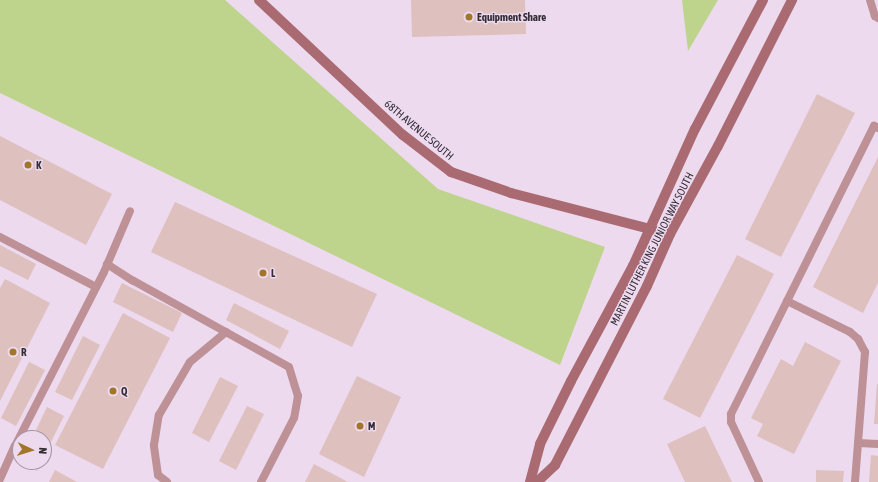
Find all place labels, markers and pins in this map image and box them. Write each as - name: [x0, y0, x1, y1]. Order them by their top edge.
- place label: Equipment Share: [477, 10, 546, 24]
- marker: Equipment Share: [464, 12, 474, 22]
- place label: K: [36, 158, 41, 172]
- marker: K: [23, 160, 33, 170]
- place label: L: [271, 266, 275, 280]
- marker: L: [258, 268, 268, 278]
- place label: R: [21, 345, 26, 359]
- marker: R: [8, 347, 18, 357]
- place label: Q: [121, 384, 127, 398]
- marker: Q: [108, 386, 118, 396]
- place label: M: [368, 419, 375, 433]
- marker: M: [355, 421, 365, 431]

